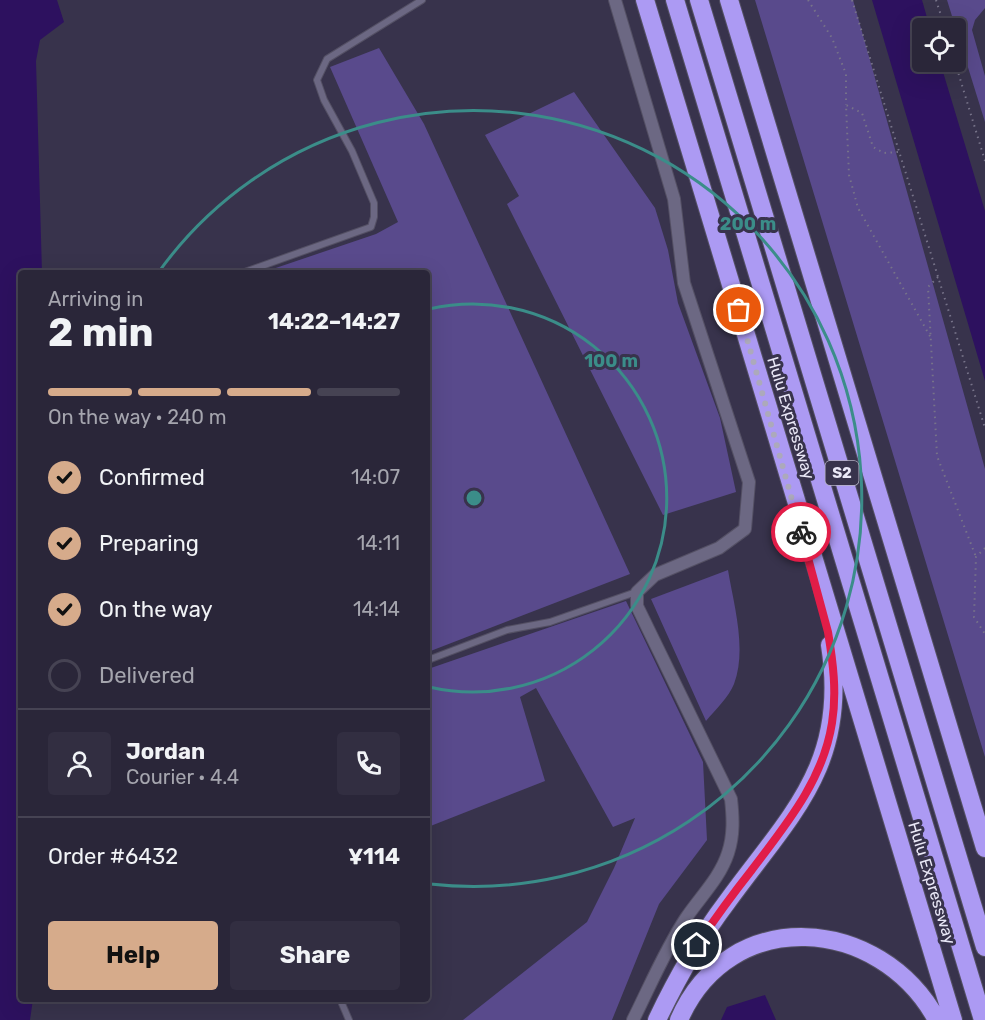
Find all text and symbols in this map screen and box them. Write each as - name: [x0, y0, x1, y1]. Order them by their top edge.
- map controls: [912, 18, 966, 72]
- button: locate: [912, 18, 966, 72]
- text: 200 m: [720, 213, 776, 235]
- pin: [713, 284, 764, 335]
- text: Arriving in: [48, 287, 143, 311]
- icon: bag: [722, 293, 755, 326]
- text: 14:22–14:27: [268, 308, 400, 335]
- text: 2 min: [48, 310, 154, 356]
- text: 100 m: [584, 350, 638, 372]
- street label: Hulu Expressway: [763, 354, 819, 482]
- text: On the way · 240 m: [48, 405, 227, 429]
- icon: check: [48, 461, 81, 494]
- road number: S2: [826, 461, 858, 485]
- text: Confirmed: [99, 464, 205, 491]
- text: 14:07: [351, 465, 400, 489]
- centre of rings: [464, 488, 484, 508]
- courier: [771, 502, 831, 562]
- icon: bike: [785, 516, 818, 549]
- icon: check: [48, 527, 81, 560]
- text: Preparing: [99, 530, 199, 557]
- text: 14:11: [357, 531, 400, 555]
- icon: check: [48, 593, 81, 626]
- text: On the way: [99, 596, 213, 623]
- text: 14:14: [353, 597, 400, 621]
- text: Delivered: [99, 662, 195, 689]
- button: person: [48, 732, 111, 795]
- button: phone: [337, 732, 400, 795]
- text: Jordan: [126, 738, 205, 765]
- text: Courier · 4.4: [126, 765, 239, 789]
- street label: Hulu Expressway: [904, 819, 960, 947]
- text: Order #6432: [48, 843, 178, 870]
- text: ¥114: [348, 843, 400, 870]
- pin: [671, 919, 722, 970]
- button: Help: [48, 921, 218, 990]
- button: Share: [230, 921, 400, 990]
- icon: home: [680, 928, 713, 961]

